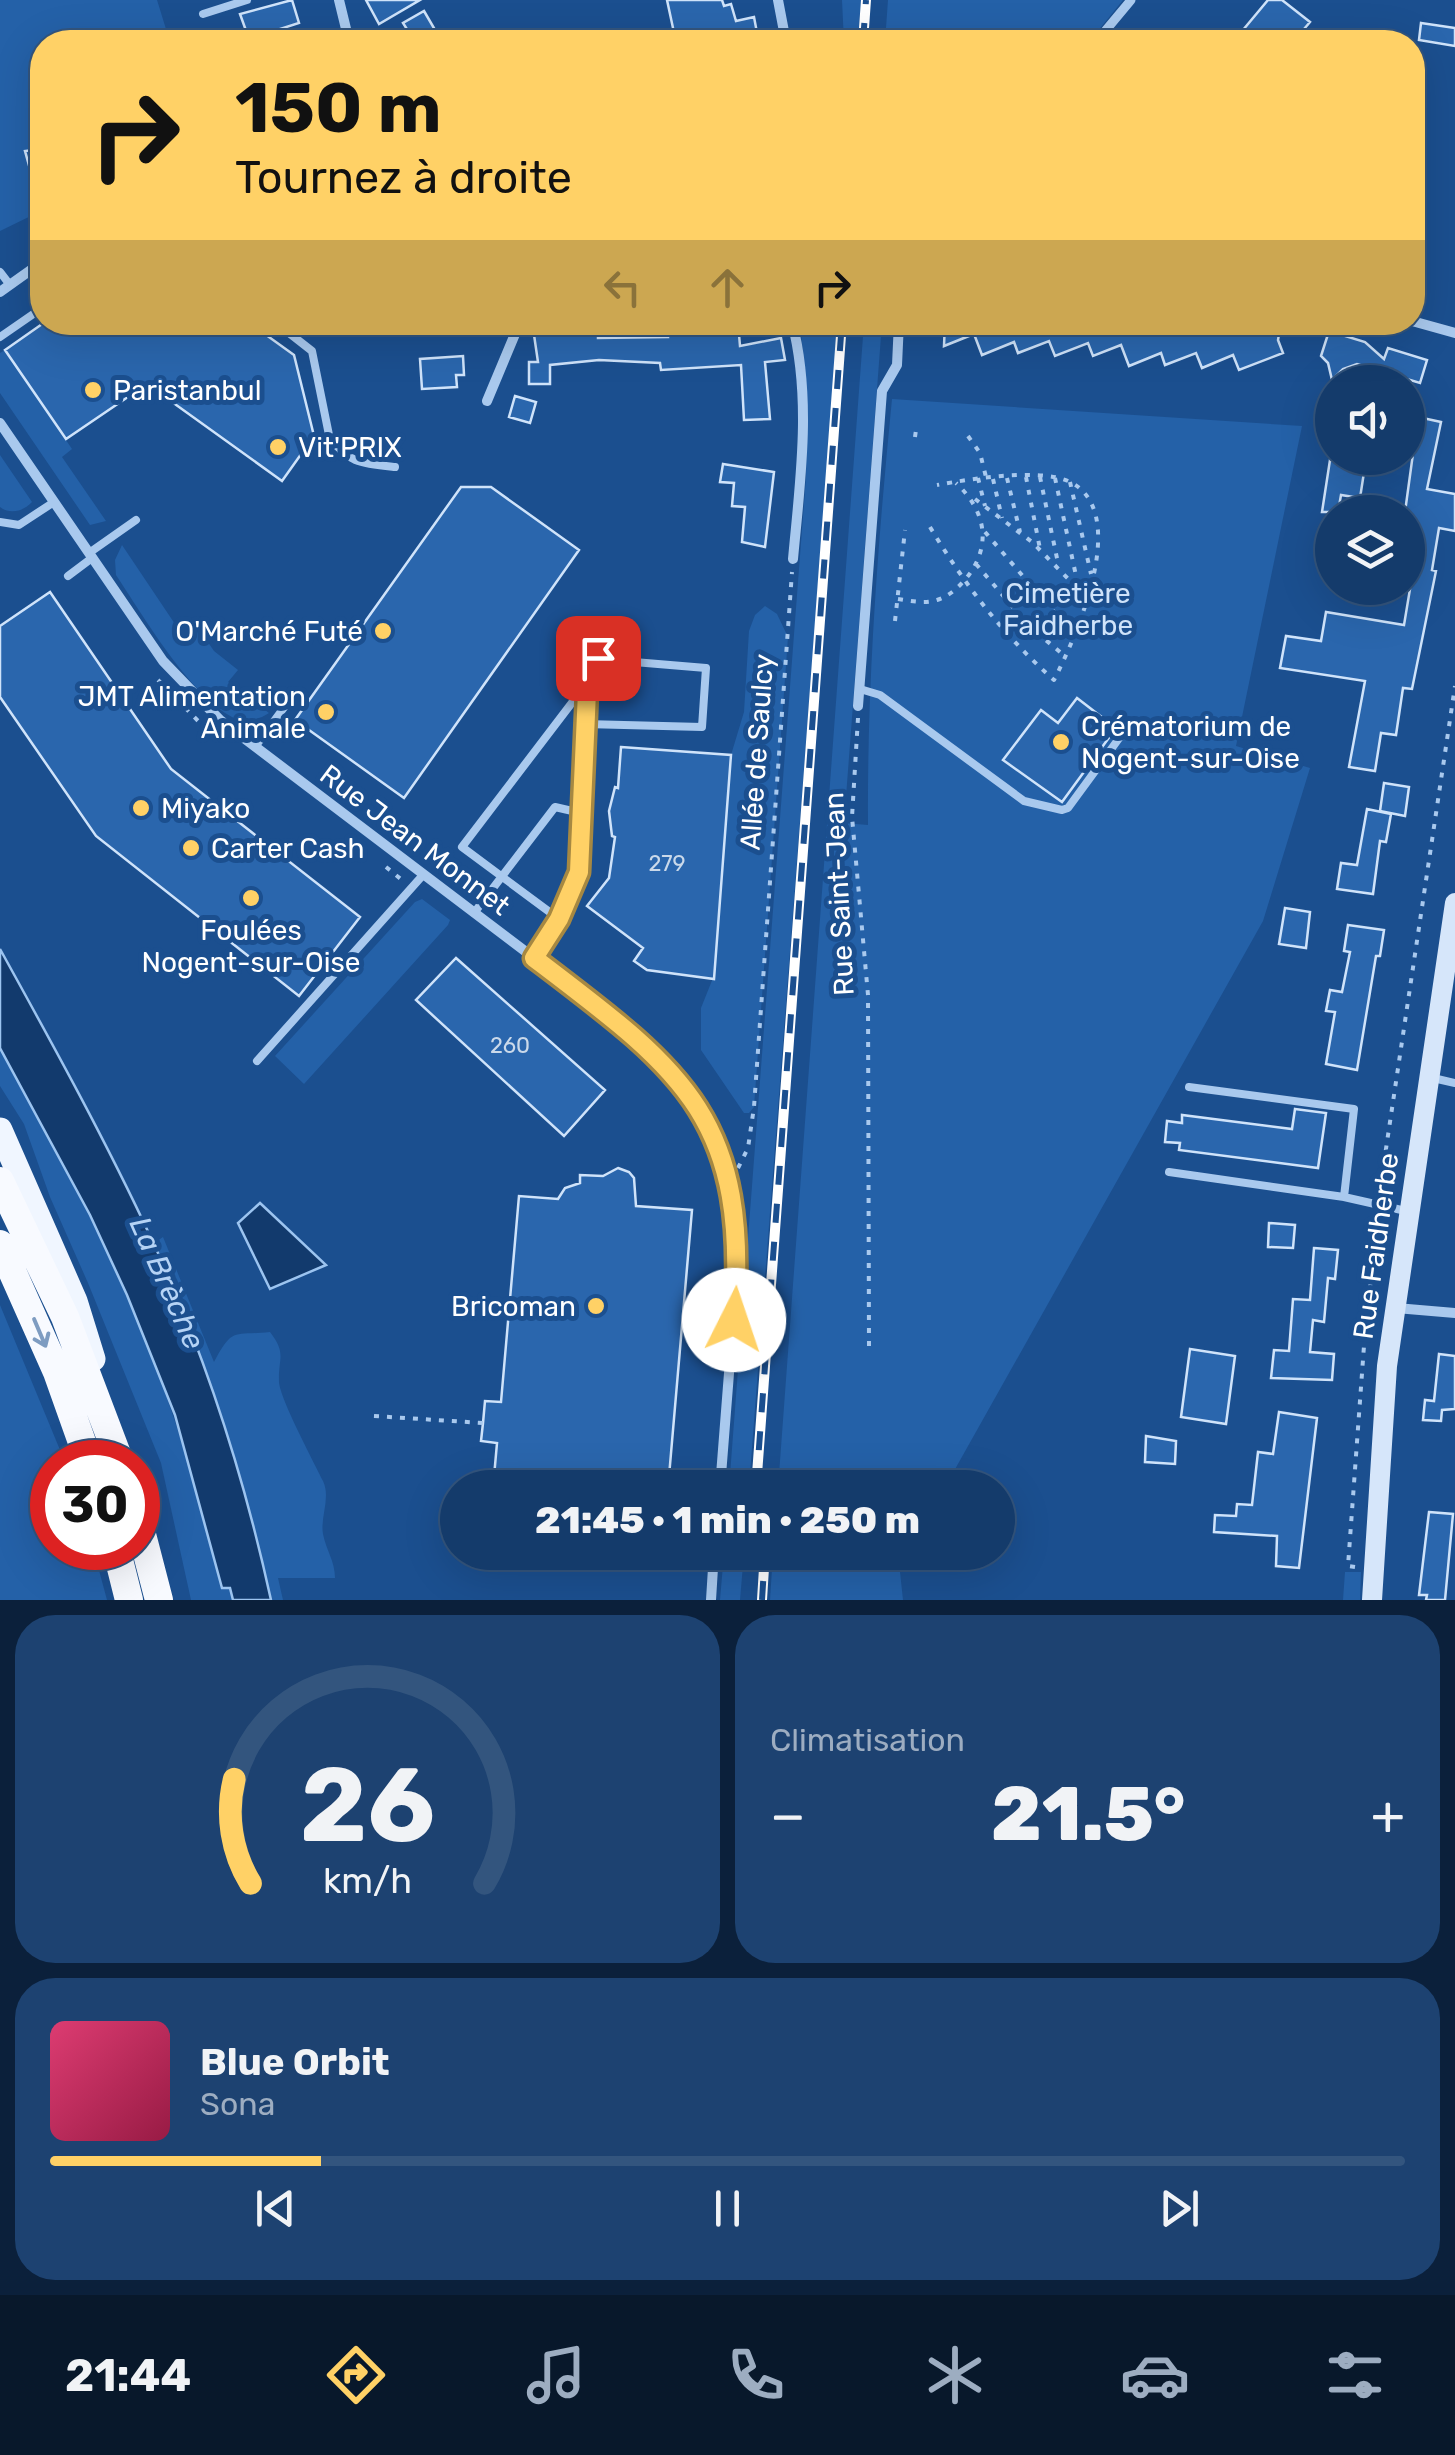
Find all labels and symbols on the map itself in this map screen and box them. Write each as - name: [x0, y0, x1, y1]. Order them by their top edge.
- place label: Paristanbul: [113, 374, 262, 407]
- marker: Paristanbul: [82, 379, 104, 401]
- place label: Vit'PRIX: [298, 431, 402, 464]
- marker: Vit'PRIX: [267, 436, 289, 458]
- park label: Cimetière Faidherbe: [1003, 577, 1133, 642]
- place label: O'Marché Futé: [175, 615, 363, 648]
- pin: [556, 616, 641, 701]
- marker: O'Marché Futé: [372, 620, 394, 642]
- street label: Allée de Saulcy: [734, 653, 780, 851]
- place label: JMT Alimentation Animale: [78, 680, 306, 745]
- marker: JMT Alimentation Animale: [315, 701, 337, 723]
- place label: Crématorium de Nogent-sur-Oise: [1081, 710, 1300, 775]
- marker: Crématorium de Nogent-sur-Oise: [1050, 731, 1072, 753]
- street label: Rue Jean Monnet: [314, 758, 517, 922]
- street label: Rue Saint-Jean: [817, 791, 861, 997]
- place label: Miyako: [161, 792, 250, 825]
- marker: Miyako: [130, 797, 152, 819]
- place label: Carter Cash: [211, 832, 365, 865]
- marker: Carter Cash: [180, 837, 202, 859]
- house number: 279: [648, 850, 686, 877]
- marker: Foulées Nogent-sur-Oise: [240, 887, 262, 909]
- place label: Foulées Nogent-sur-Oise: [142, 914, 360, 979]
- house number: 260: [490, 1032, 530, 1059]
- street label: Rue Faidherbe: [1347, 1151, 1405, 1341]
- water label: La Brèche: [122, 1211, 212, 1355]
- position arrow: [682, 1268, 786, 1372]
- place label: Bricoman: [451, 1290, 576, 1323]
- marker: Bricoman: [585, 1295, 607, 1317]
- one-way arrow: [33, 1317, 51, 1347]
- speed limit sign: 30: [30, 1440, 160, 1570]

